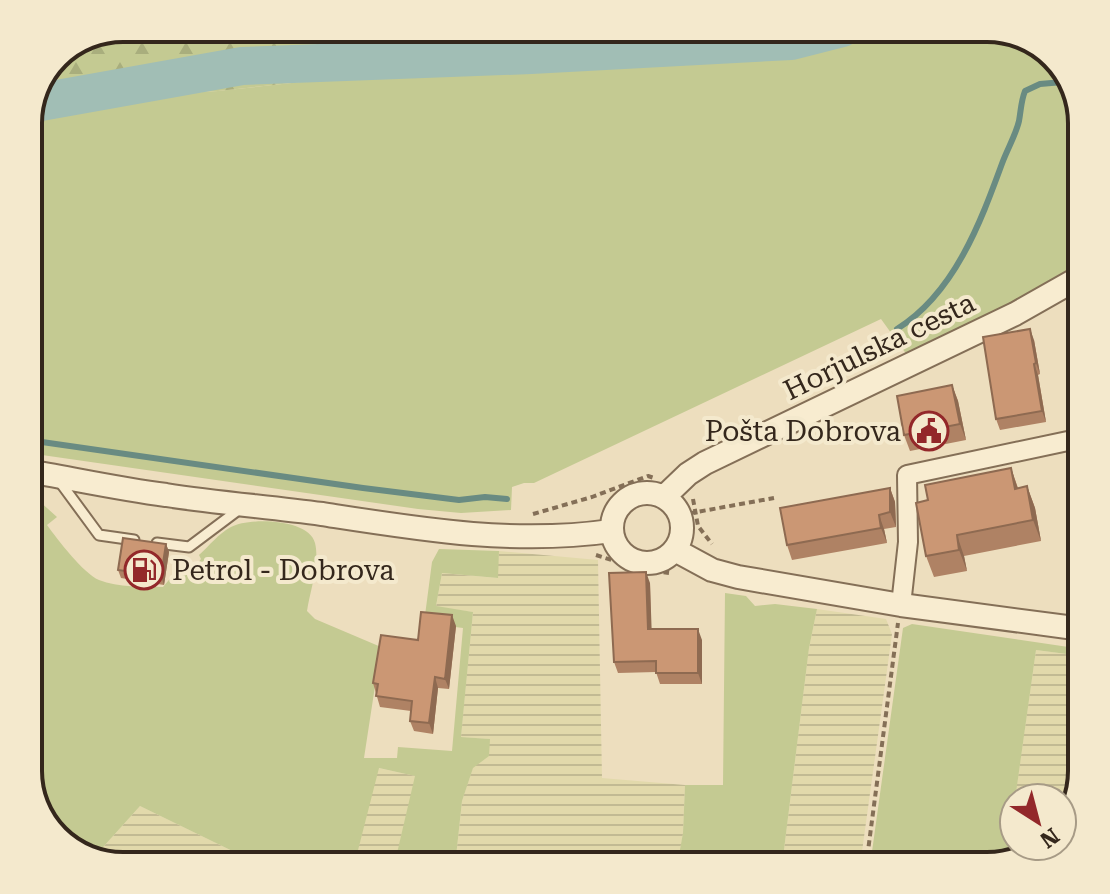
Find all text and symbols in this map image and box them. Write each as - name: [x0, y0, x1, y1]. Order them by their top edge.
- street label: Horjulska cesta: [778, 286, 980, 407]
- public building icon: Pošta Dobrova: [908, 410, 950, 452]
- place label: Pošta Dobrova: [705, 415, 901, 448]
- fuel station icon: Petrol - Dobrova: [123, 549, 165, 591]
- place label: Petrol - Dobrova: [172, 554, 395, 587]
- north arrow: [998, 782, 1078, 862]
- text: N: [1035, 823, 1064, 853]

